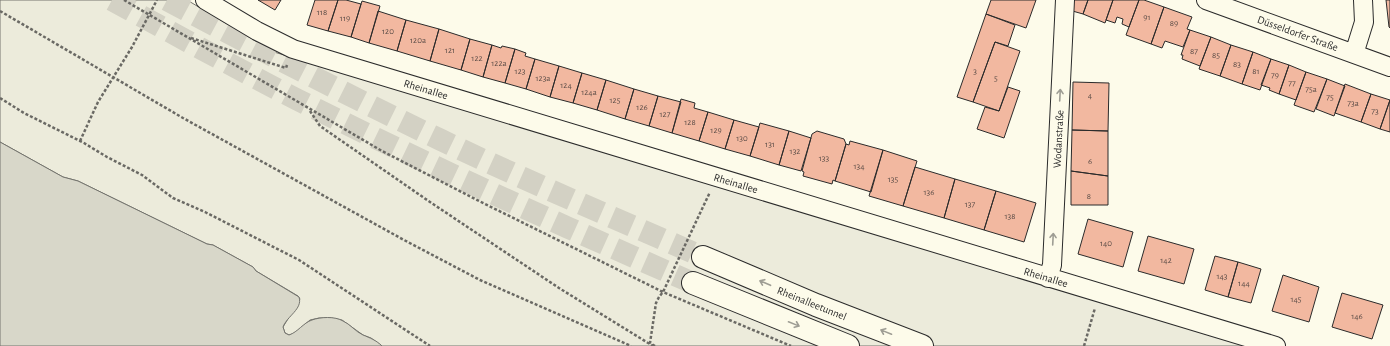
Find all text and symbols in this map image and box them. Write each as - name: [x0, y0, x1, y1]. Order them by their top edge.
- house number: 118: [317, 8, 327, 17]
- house number: 91: [1143, 13, 1151, 22]
- house number: 119: [340, 14, 350, 23]
- street label: Düsseldorfer Straße: [1256, 14, 1340, 53]
- house number: 89: [1170, 19, 1178, 28]
- house number: 120: [382, 27, 394, 36]
- house number: 120a: [410, 36, 426, 45]
- house number: 121: [445, 46, 455, 55]
- house number: 87: [1190, 47, 1198, 56]
- house number: 85: [1212, 51, 1220, 60]
- house number: 122: [471, 54, 483, 63]
- house number: 122a: [491, 59, 507, 68]
- house number: 83: [1233, 60, 1241, 69]
- house number: 123: [515, 67, 526, 76]
- house number: 3: [973, 67, 977, 76]
- house number: 81: [1252, 67, 1260, 76]
- house number: 79: [1271, 71, 1279, 80]
- house number: 123a: [535, 74, 551, 83]
- house number: 5: [994, 74, 998, 83]
- street label: Rheinallee: [402, 78, 449, 101]
- house number: 77: [1288, 79, 1296, 88]
- house number: 124: [560, 81, 572, 90]
- house number: 75a: [1305, 85, 1317, 94]
- house number: 124a: [581, 88, 597, 97]
- one-way arrow: [1056, 89, 1064, 102]
- house number: 4: [1088, 91, 1093, 100]
- house number: 75: [1326, 93, 1334, 102]
- house number: 125: [610, 96, 621, 105]
- house number: 73a: [1347, 99, 1359, 108]
- house number: 126: [636, 103, 648, 112]
- house number: 73: [1371, 107, 1379, 116]
- house number: 127: [660, 110, 671, 119]
- street label: Wodanstraße: [1051, 110, 1066, 168]
- house number: 128: [684, 118, 696, 127]
- house number: 129: [710, 126, 722, 135]
- house number: 130: [736, 134, 748, 143]
- house number: 131: [765, 140, 775, 149]
- house number: 132: [790, 147, 800, 156]
- house number: 133: [819, 154, 830, 163]
- house number: 6: [1088, 157, 1092, 166]
- house number: 134: [853, 162, 865, 171]
- street label: Rheinallee: [712, 172, 759, 195]
- house number: 135: [888, 175, 899, 184]
- house number: 136: [923, 188, 935, 197]
- house number: 8: [1087, 192, 1091, 201]
- house number: 137: [965, 200, 976, 209]
- house number: 138: [1004, 212, 1016, 221]
- one-way arrow: [1050, 233, 1057, 246]
- house number: 140: [1100, 239, 1112, 248]
- house number: 142: [1160, 256, 1172, 265]
- street label: Rheinallee: [1022, 266, 1069, 289]
- house number: 143: [1216, 272, 1228, 281]
- one-way arrow: [760, 279, 772, 287]
- house number: 144: [1238, 279, 1251, 288]
- street label: Rheinalleetunnel: [776, 285, 848, 322]
- house number: 145: [1290, 295, 1302, 304]
- house number: 146: [1351, 312, 1363, 321]
- one-way arrow: [788, 321, 800, 329]
- one-way arrow: [880, 328, 892, 336]

